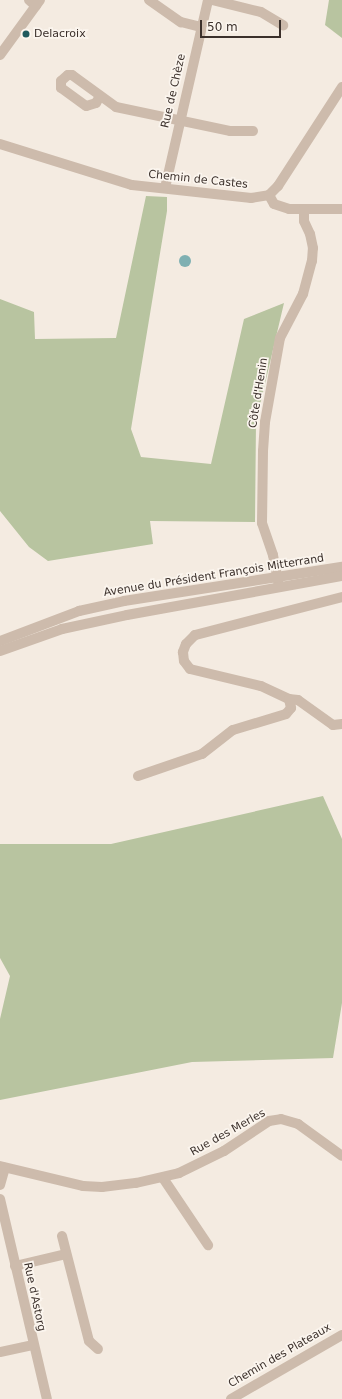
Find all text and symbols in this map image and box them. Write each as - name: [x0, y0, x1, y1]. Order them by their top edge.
- scale bar: [202, 12, 283, 38]
- text: 50 m: [207, 20, 238, 34]
- place label: Delacroix: [34, 27, 86, 41]
- marker: Delacroix: [21, 29, 31, 39]
- street label: Rue de Chèze: [159, 53, 189, 129]
- street label: Chemin de Castes: [148, 168, 248, 192]
- street label: Côte d'Henin: [247, 357, 271, 429]
- street label: Avenue du Président François Mitterrand: [103, 552, 325, 600]
- street label: Rue des Merles: [188, 1107, 268, 1159]
- street label: Rue d'Astorg: [20, 1261, 48, 1333]
- street label: Chemin des Plateaux: [226, 1321, 334, 1391]

